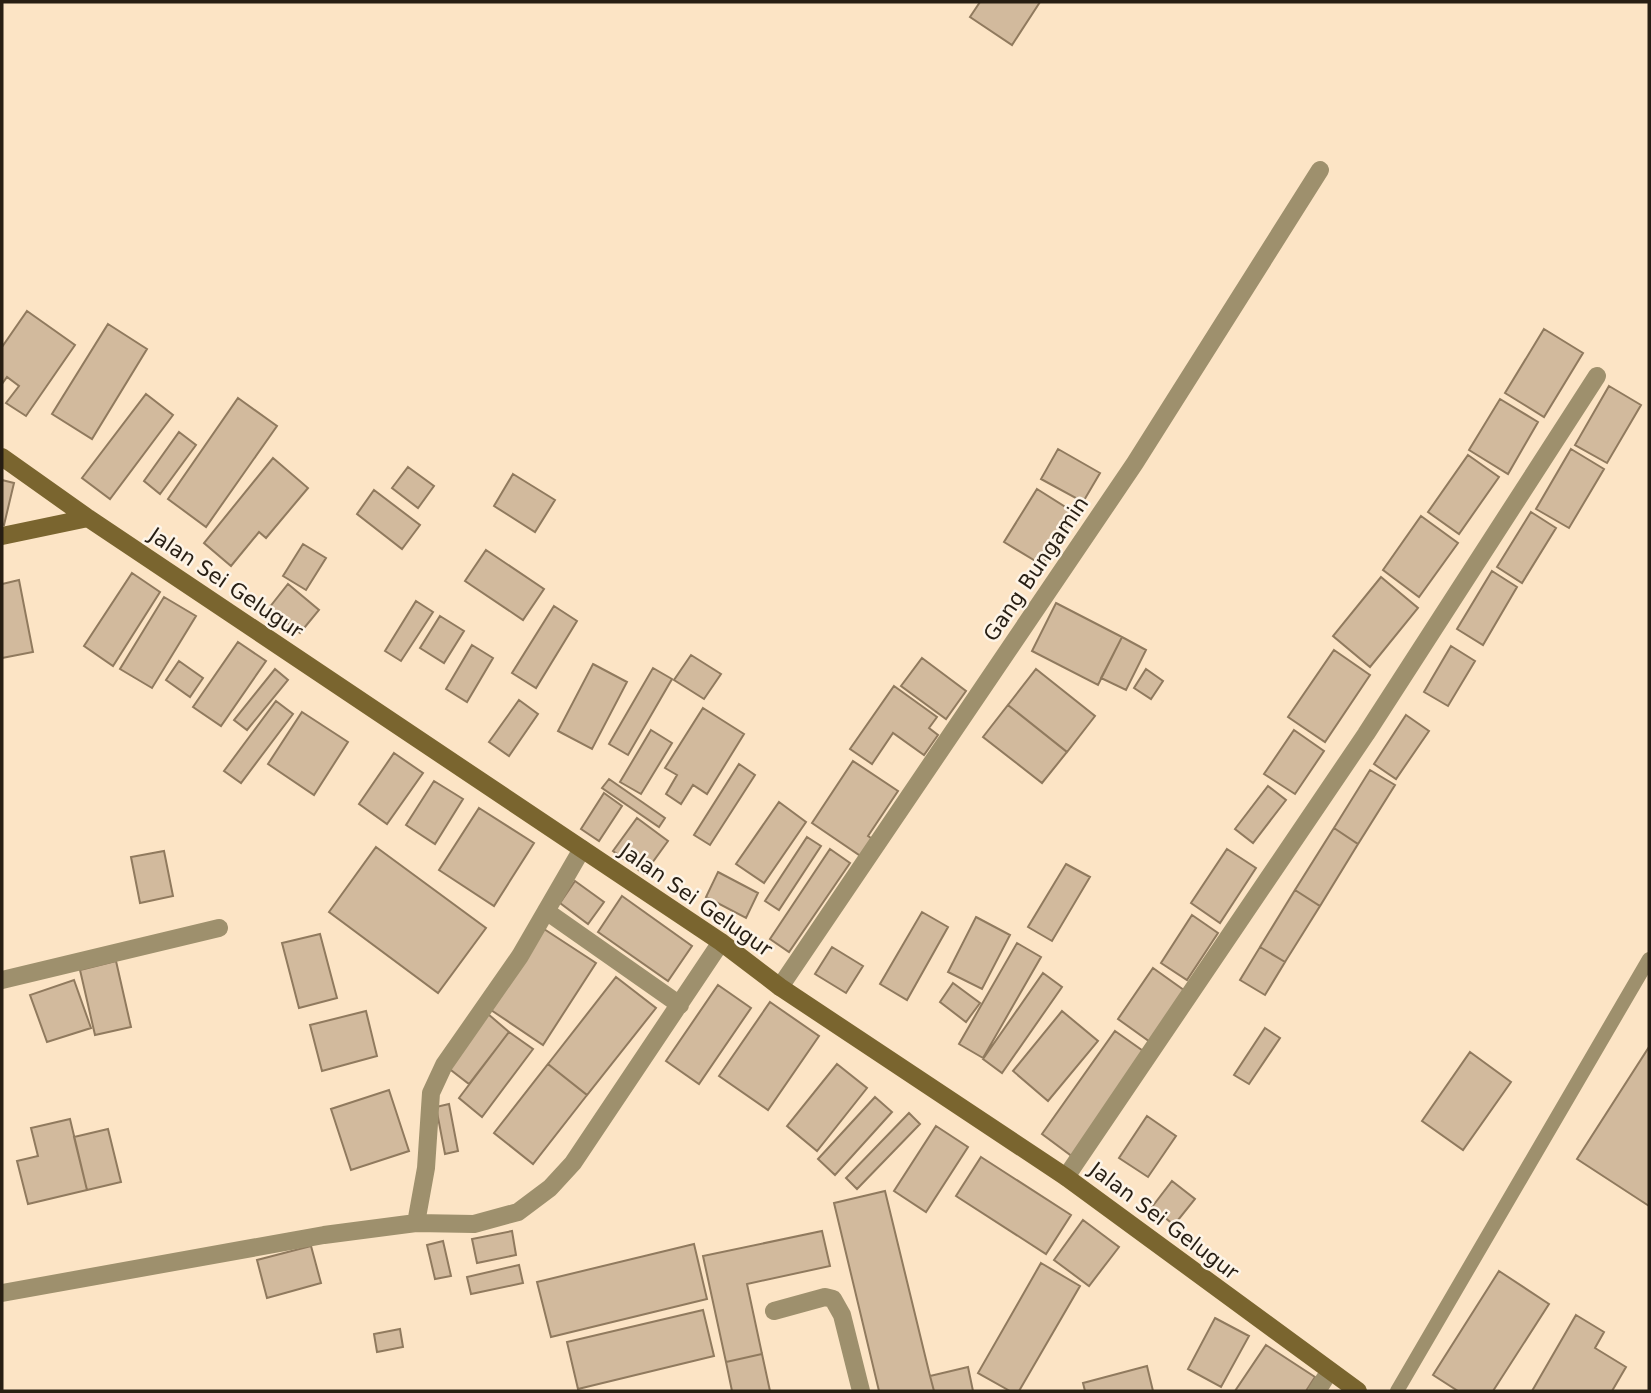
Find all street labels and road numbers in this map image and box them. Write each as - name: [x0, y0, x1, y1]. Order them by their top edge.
- street label: Gang Bungamin: [979, 492, 1093, 646]
- street label: Jalan Sei Gelugur: [143, 522, 308, 644]
- street label: Jalan Sei Gelugur: [614, 837, 777, 962]
- street label: Jalan Sei Gelugur: [1083, 1156, 1243, 1285]

